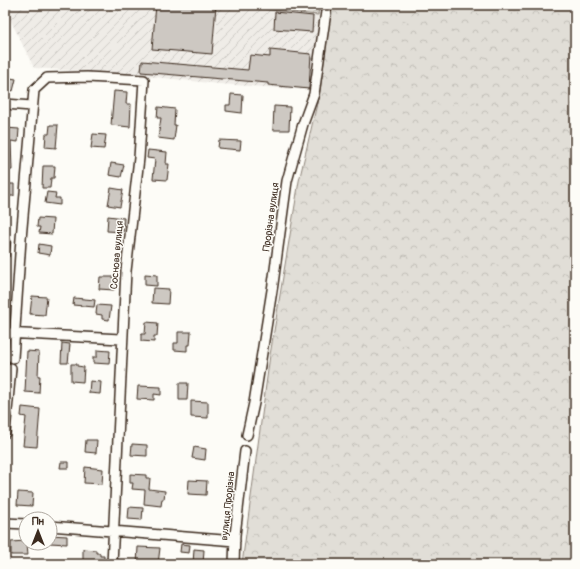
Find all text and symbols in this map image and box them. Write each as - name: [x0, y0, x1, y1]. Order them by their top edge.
- street label: Прорізна вулиця: [260, 182, 282, 252]
- street label: Соснова вулиця: [108, 220, 126, 290]
- street label: вулиця Прорізна: [218, 471, 238, 541]
- north arrow: [18, 511, 58, 551]
- text: Пн: [32, 515, 45, 528]

